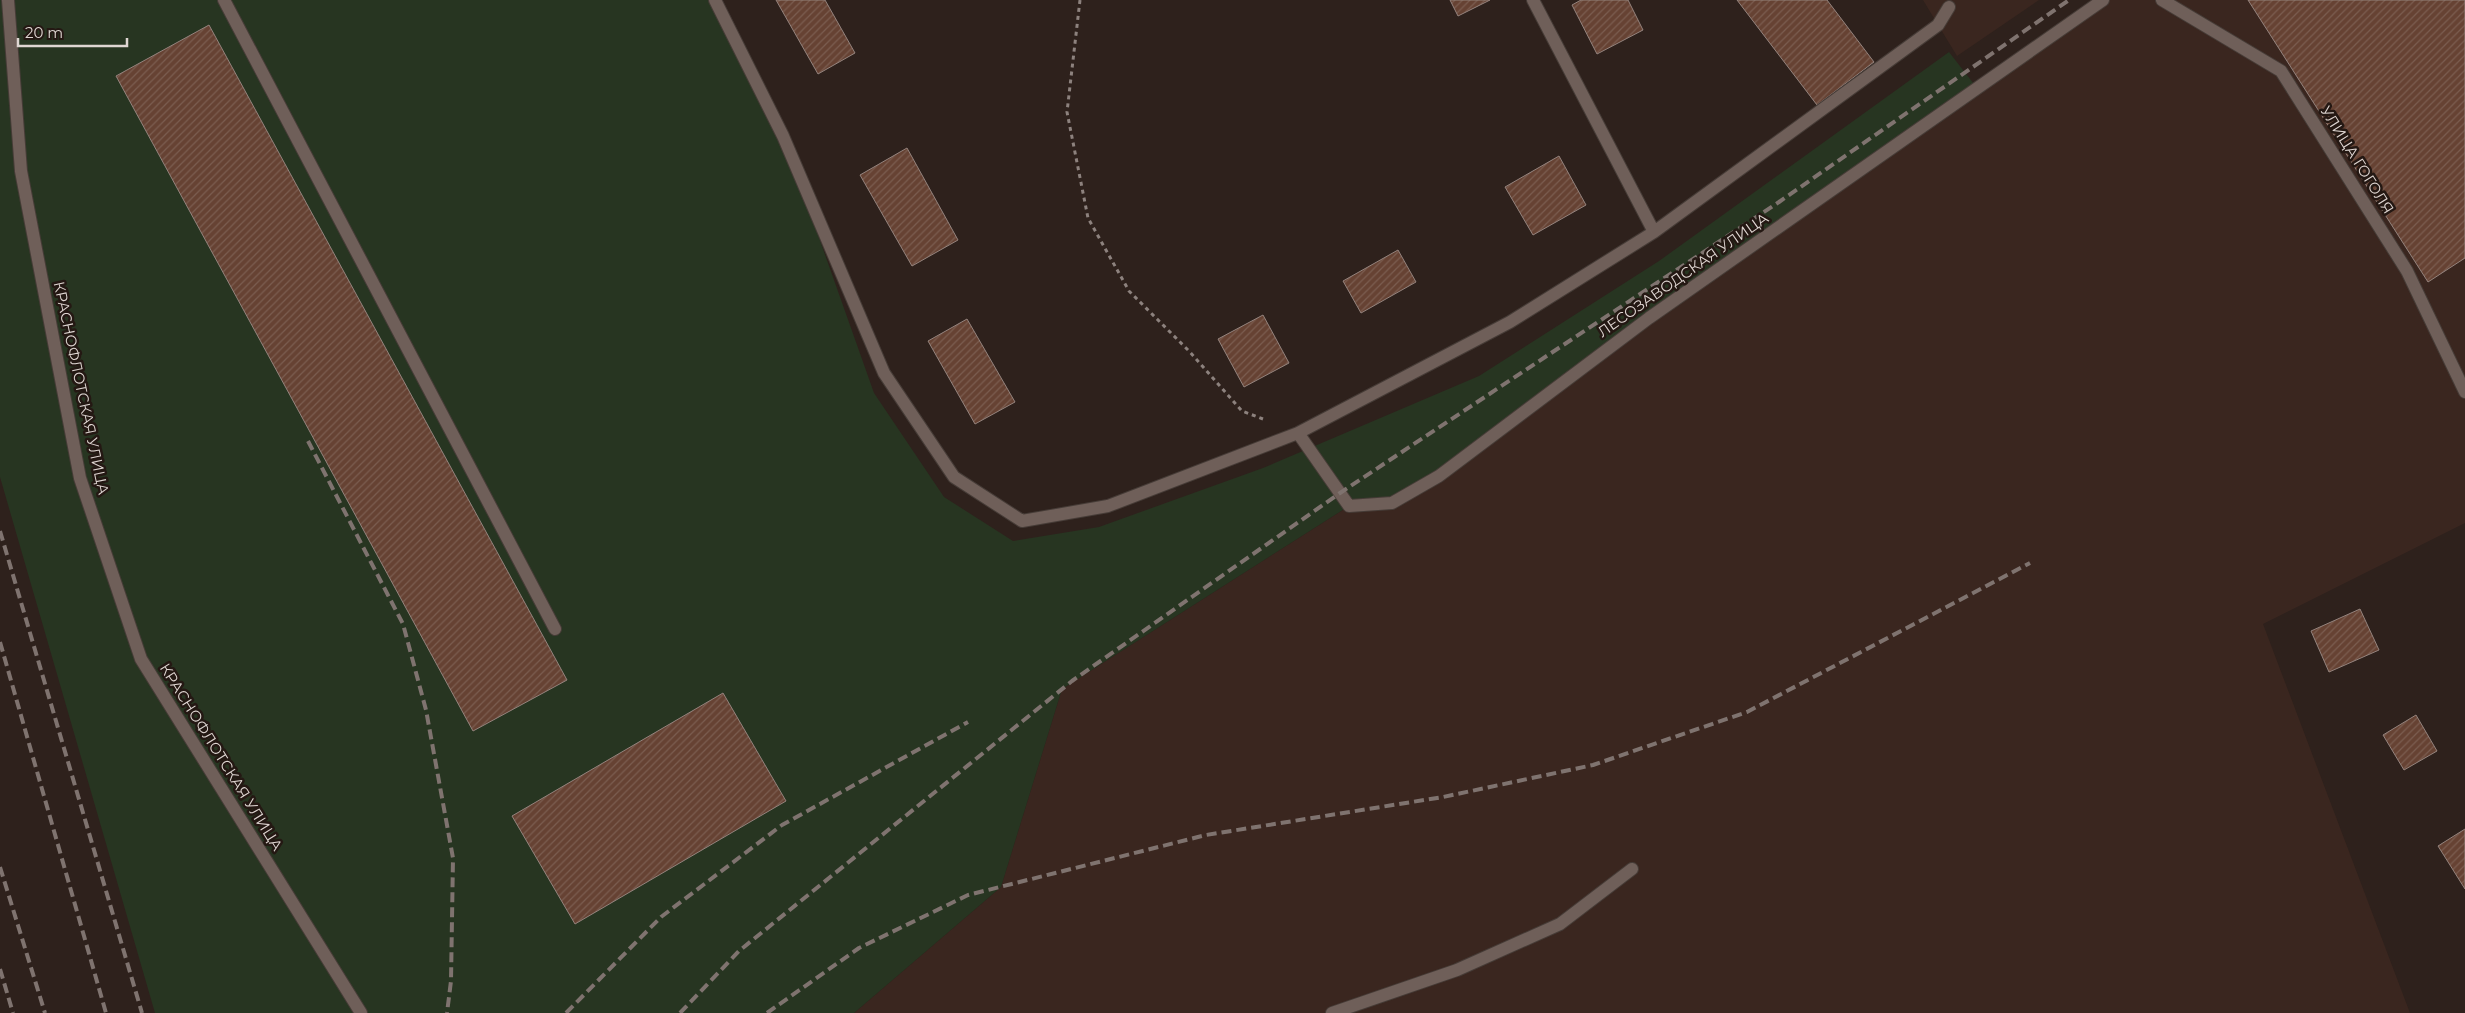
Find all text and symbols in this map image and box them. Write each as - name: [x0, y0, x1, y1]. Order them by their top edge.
- scale bar: [18, 15, 126, 47]
- text: 20 m: [25, 23, 63, 42]
- street label: УЛИЦА ГОГОЛЯ: [2317, 102, 2398, 217]
- street label: ЛЕСОЗАВОДСКАЯ УЛИЦА: [1594, 208, 1772, 341]
- street label: КРАСНОФЛОТСКАЯ УЛИЦА: [50, 280, 113, 496]
- street label: КРАСНОФЛОТСКАЯ УЛИЦА: [156, 659, 287, 854]

